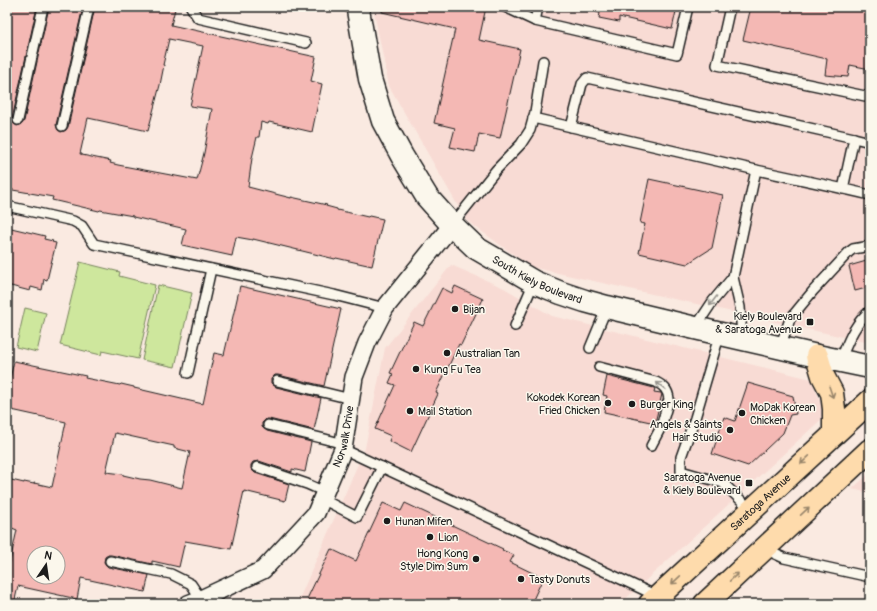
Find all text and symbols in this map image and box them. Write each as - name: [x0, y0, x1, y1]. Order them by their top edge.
- street label: South Kiely Boulevard: [490, 252, 584, 306]
- one-way arrow: [709, 296, 717, 307]
- place label: Bijan: [463, 303, 485, 316]
- marker: Bijan: [450, 304, 460, 314]
- place label: Kiely Boulevard & Saratoga Avenue: [715, 310, 803, 336]
- marker: Kiely Boulevard & Saratoga Avenue: [805, 317, 815, 327]
- place label: Australian Tan: [455, 347, 520, 360]
- marker: Australian Tan: [442, 348, 452, 358]
- place label: Kung Fu Tea: [424, 363, 481, 376]
- marker: Kung Fu Tea: [411, 364, 421, 374]
- one-way arrow: [656, 382, 667, 390]
- one-way arrow: [827, 385, 835, 397]
- place label: Kokodek Korean Fried Chicken: [526, 391, 600, 417]
- marker: Kokodek Korean Fried Chicken: [603, 398, 613, 408]
- place label: Burger King: [640, 398, 694, 411]
- marker: Burger King: [627, 399, 637, 409]
- place label: MoDak Korean Chicken: [750, 401, 816, 427]
- street label: Norwalk Drive: [330, 404, 356, 469]
- place label: Mail Station: [418, 405, 472, 418]
- marker: Mail Station: [405, 406, 415, 416]
- marker: MoDak Korean Chicken: [737, 408, 747, 418]
- place label: Angels & Saints Hair Studio: [650, 418, 722, 444]
- marker: Angels & Saints Hair Studio: [725, 425, 735, 435]
- one-way arrow: [800, 455, 810, 465]
- place label: Saratoga Avenue & Kiely Boulevard: [663, 471, 742, 497]
- street label: Saratoga Avenue: [727, 471, 794, 533]
- marker: Saratoga Avenue & Kiely Boulevard: [744, 478, 754, 488]
- one-way arrow: [800, 506, 810, 516]
- place label: Hunan Mifen: [395, 515, 452, 528]
- marker: Hunan Mifen: [382, 516, 392, 526]
- place label: Lion: [438, 531, 458, 544]
- marker: Lion: [425, 532, 435, 542]
- north arrow: [26, 545, 66, 585]
- place label: Hong Kong Style Dim Sum: [400, 547, 468, 573]
- text: N: [43, 549, 54, 563]
- marker: Hong Kong Style Dim Sum: [471, 554, 481, 564]
- place label: Tasty Donuts: [529, 573, 590, 586]
- one-way arrow: [729, 573, 739, 582]
- marker: Tasty Donuts: [516, 574, 526, 584]
- one-way arrow: [671, 575, 681, 585]

